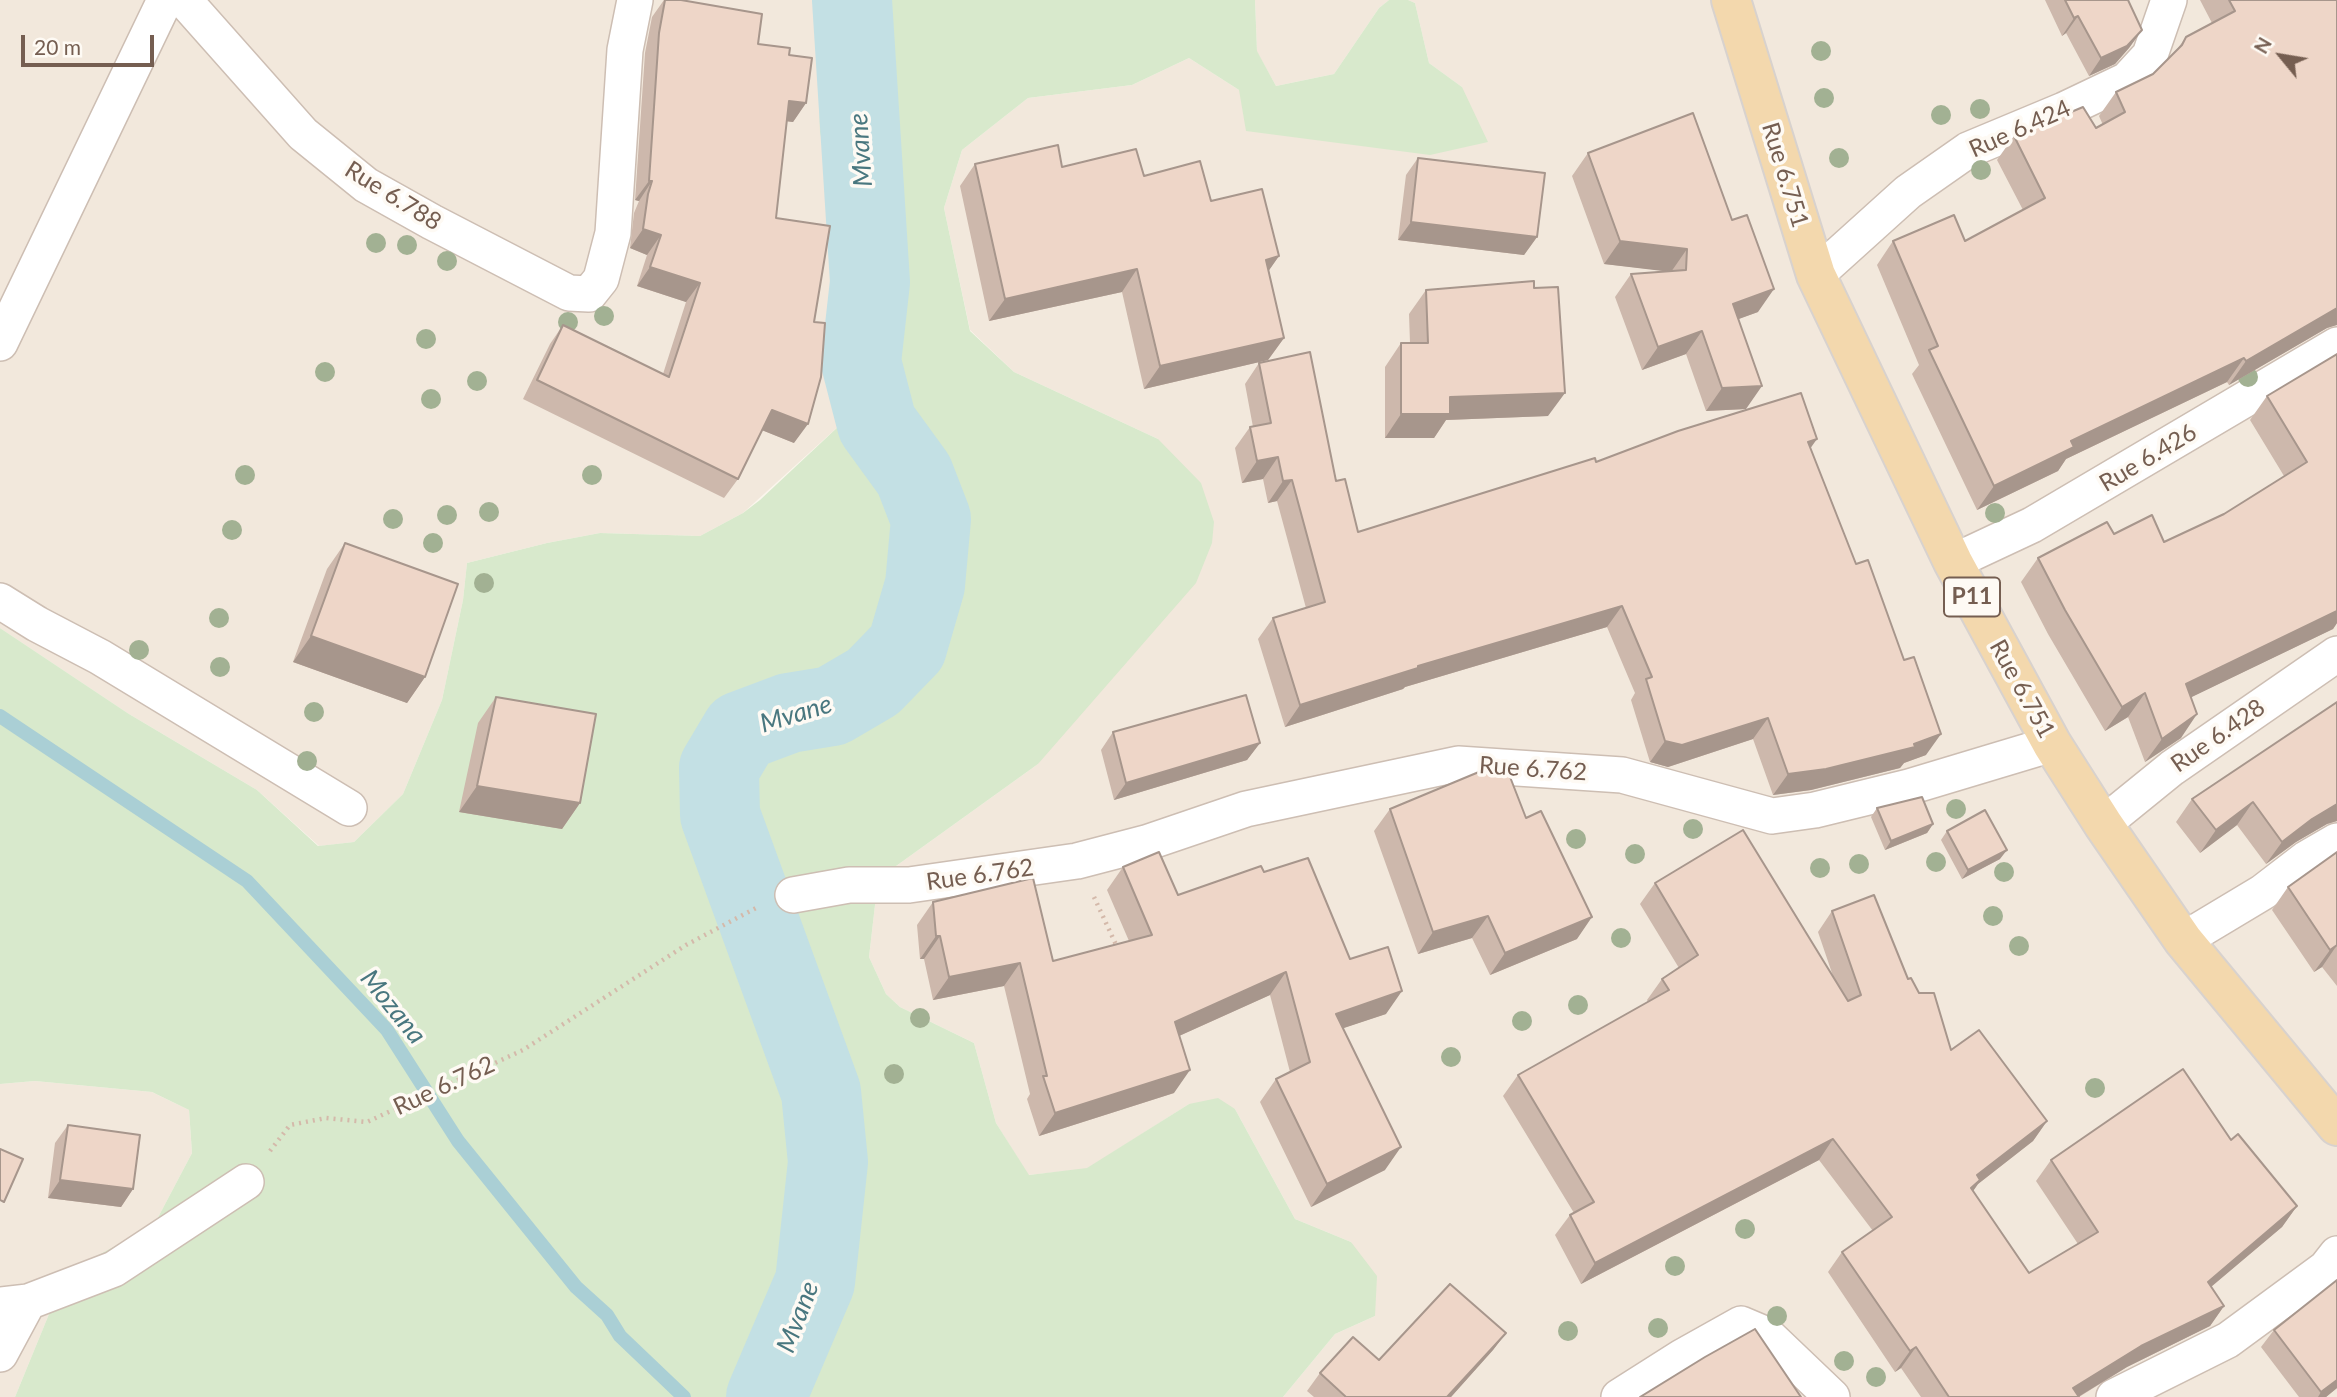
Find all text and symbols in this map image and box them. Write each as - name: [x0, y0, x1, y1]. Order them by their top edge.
- scale bar: [24, 21, 158, 65]
- north arrow: [2246, 21, 2316, 91]
- text: N: [2249, 33, 2276, 57]
- text: 20 m: [34, 34, 81, 59]
- street label: Rue 6.424: [1965, 94, 2075, 164]
- water label: Mvane: [843, 112, 879, 188]
- street label: Rue 6.751: [1755, 119, 1815, 231]
- street label: Rue 6.788: [340, 155, 446, 237]
- street label: Rue 6.426: [2094, 418, 2202, 498]
- road number: P11: [1944, 578, 2000, 617]
- street label: Rue 6.751: [1983, 635, 2061, 743]
- water label: Mvane: [756, 688, 836, 740]
- street label: Rue 6.428: [2165, 693, 2271, 779]
- street label: Rue 6.762: [1478, 751, 1588, 787]
- street label: Rue 6.762: [924, 853, 1036, 897]
- water label: Mozana: [354, 964, 432, 1050]
- street label: Rue 6.762: [389, 1050, 499, 1122]
- water label: Mvane: [770, 1277, 826, 1357]

